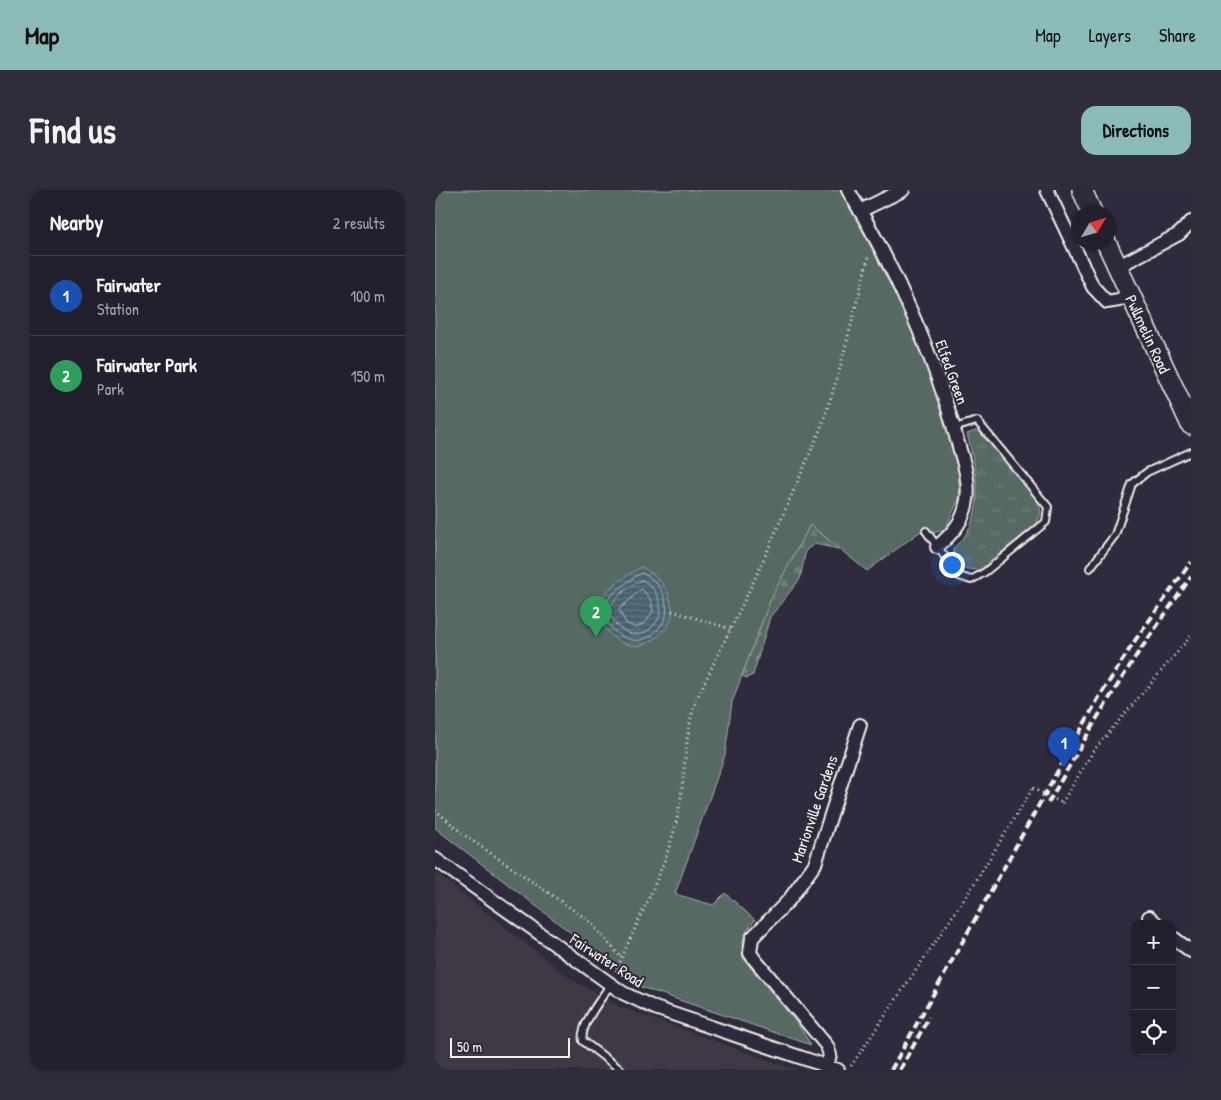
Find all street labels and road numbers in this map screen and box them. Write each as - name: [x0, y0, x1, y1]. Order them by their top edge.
- street label: Pwllmelin Road: [1120, 291, 1176, 377]
- street label: Elfed Green: [930, 337, 974, 407]
- street label: Marionville Gardens: [785, 752, 843, 866]
- street label: Fairwater Road: [565, 927, 648, 992]

